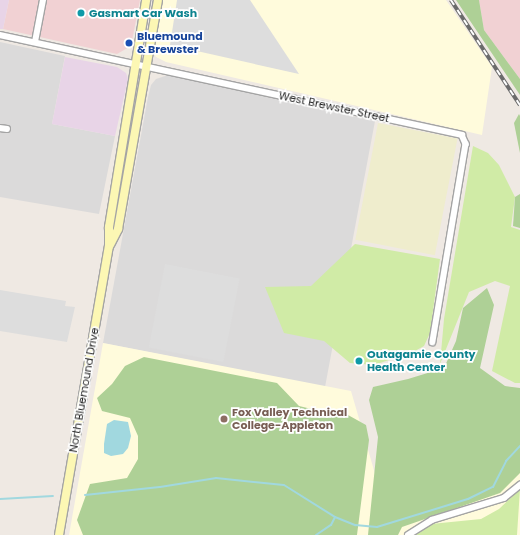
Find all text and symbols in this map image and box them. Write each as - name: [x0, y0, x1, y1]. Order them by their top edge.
- place label: Gasmart Car Wash: [89, 6, 197, 20]
- marker: Gasmart Car Wash: [76, 8, 86, 18]
- place label: Bluemound & Brewster: [137, 30, 203, 56]
- marker: Bluemound & Brewster: [124, 38, 134, 48]
- street label: West Brewster Street: [277, 89, 391, 125]
- street label: North Bluemound Drive: [67, 327, 101, 453]
- place label: Outagamie County Health Center: [367, 348, 476, 374]
- marker: Outagamie County Health Center: [354, 356, 364, 366]
- place label: Fox Valley Technical College-Appleton: [232, 406, 347, 432]
- marker: Fox Valley Technical College-Appleton: [219, 414, 229, 424]

